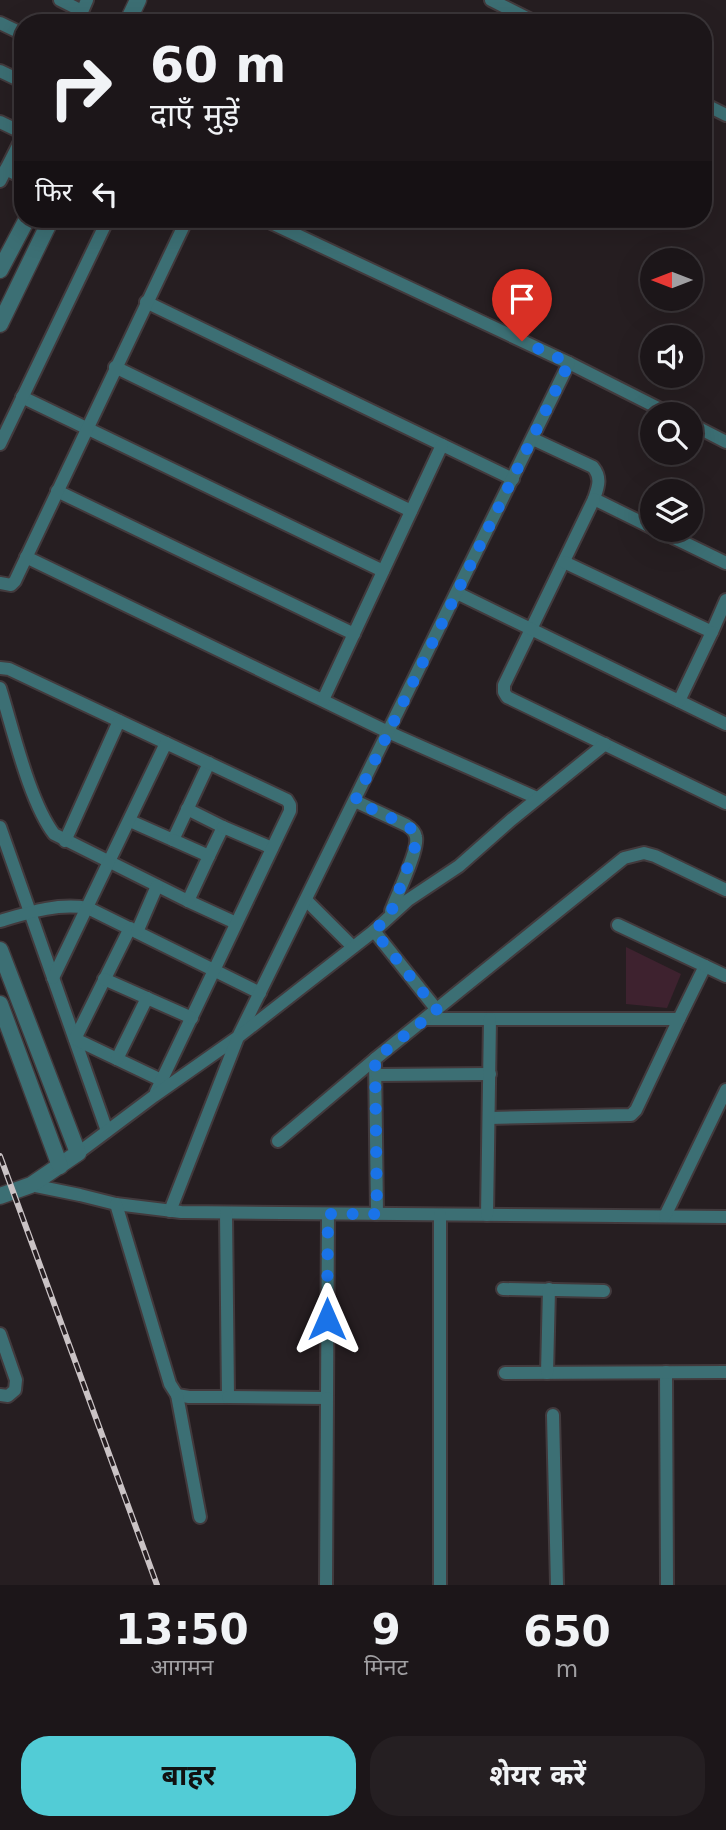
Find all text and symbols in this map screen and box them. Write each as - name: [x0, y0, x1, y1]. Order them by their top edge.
- text: 60 m: [150, 37, 286, 94]
- icon: right: [35, 42, 126, 133]
- text: दाएँ मुड़ें: [150, 96, 239, 134]
- icon: left: [86, 175, 124, 213]
- text: फिर: [35, 177, 72, 207]
- north arrow: [640, 248, 704, 312]
- map controls: [640, 248, 703, 542]
- pin: [492, 269, 552, 341]
- icon: arrive: [503, 280, 541, 318]
- button: sound: [640, 325, 703, 388]
- button: search: [640, 402, 703, 465]
- button: layers: [640, 479, 703, 542]
- position arrow: [290, 1282, 364, 1356]
- text: 13:50: [115, 1605, 249, 1654]
- text: 9: [371, 1605, 401, 1654]
- text: 650: [523, 1607, 611, 1656]
- text: आगमन: [150, 1654, 213, 1680]
- text: मिनट: [364, 1654, 408, 1680]
- text: m: [556, 1656, 578, 1682]
- button: बाहर: [21, 1736, 356, 1816]
- button: शेयर करें: [370, 1736, 705, 1816]

